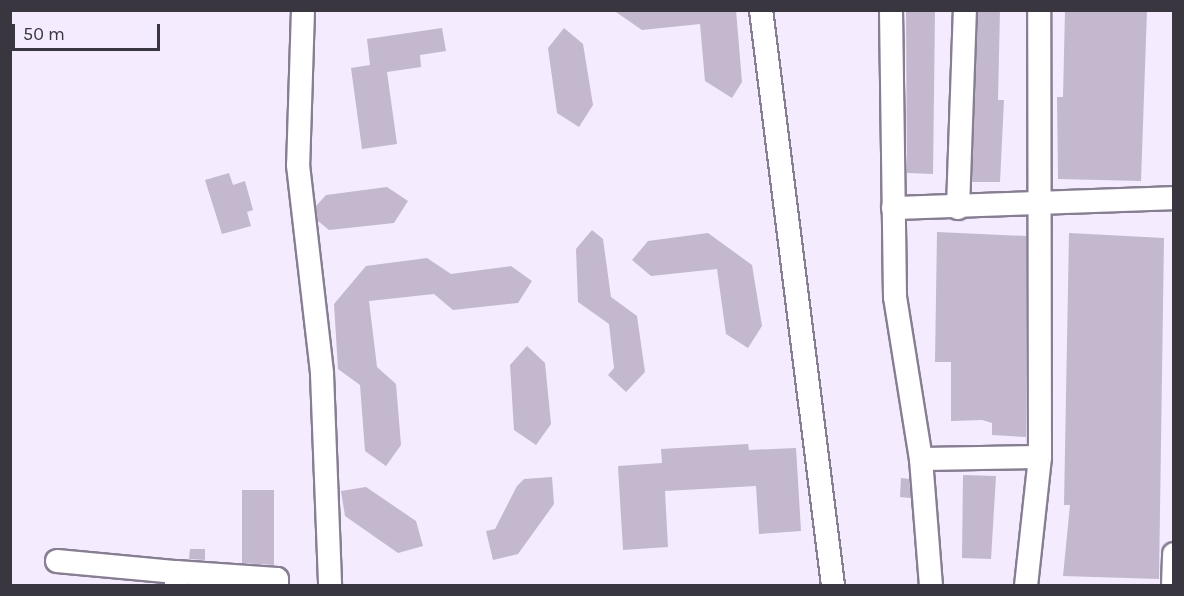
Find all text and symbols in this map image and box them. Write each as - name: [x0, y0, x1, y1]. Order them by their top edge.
- scale bar: [15, 12, 164, 50]
- text: 50 m: [23, 23, 65, 45]

